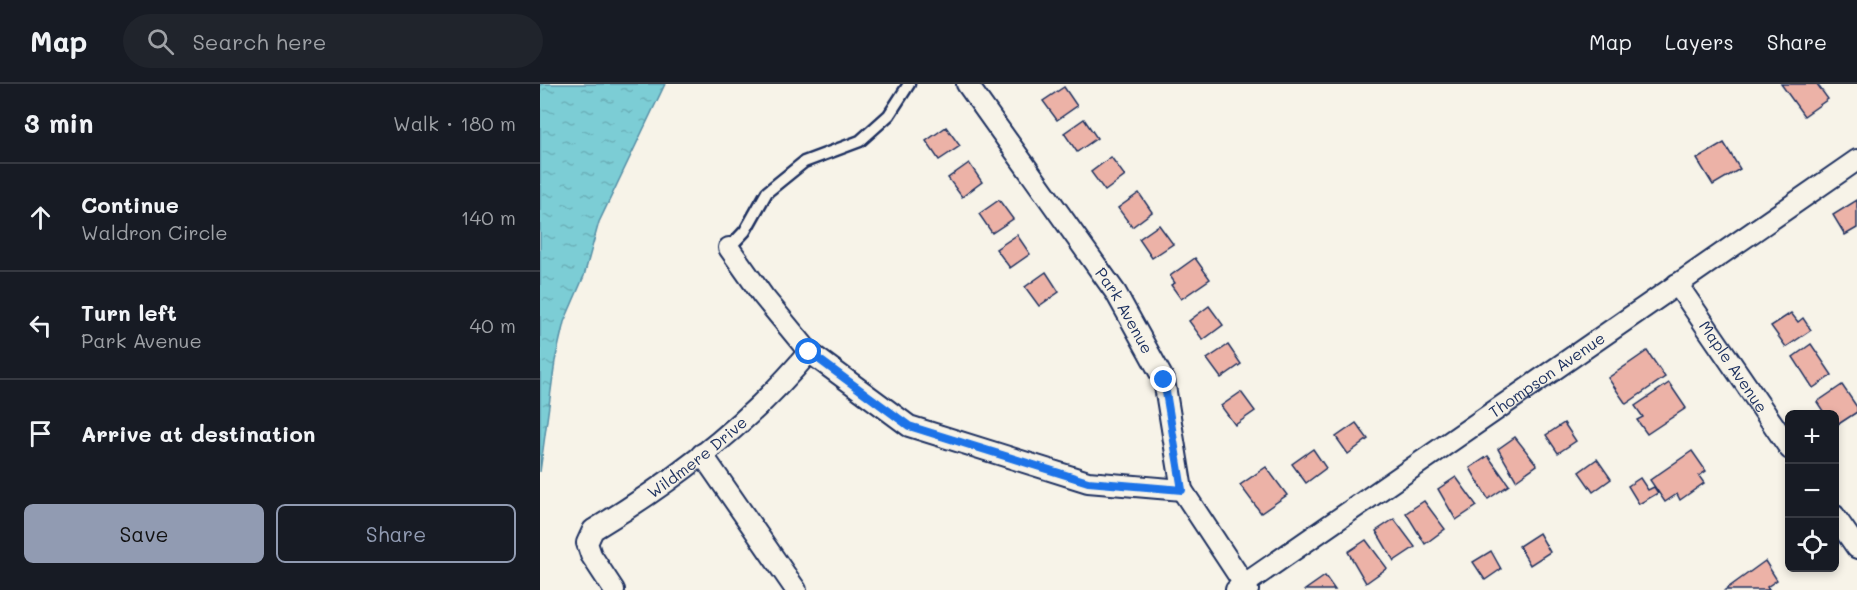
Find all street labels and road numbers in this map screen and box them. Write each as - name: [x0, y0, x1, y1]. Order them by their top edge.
- street label: Park Avenue: [1091, 263, 1158, 357]
- street label: Maple Avenue: [1695, 316, 1773, 416]
- street label: Thompson Avenue: [1484, 327, 1609, 422]
- street label: Wildmere Drive: [643, 411, 751, 502]

